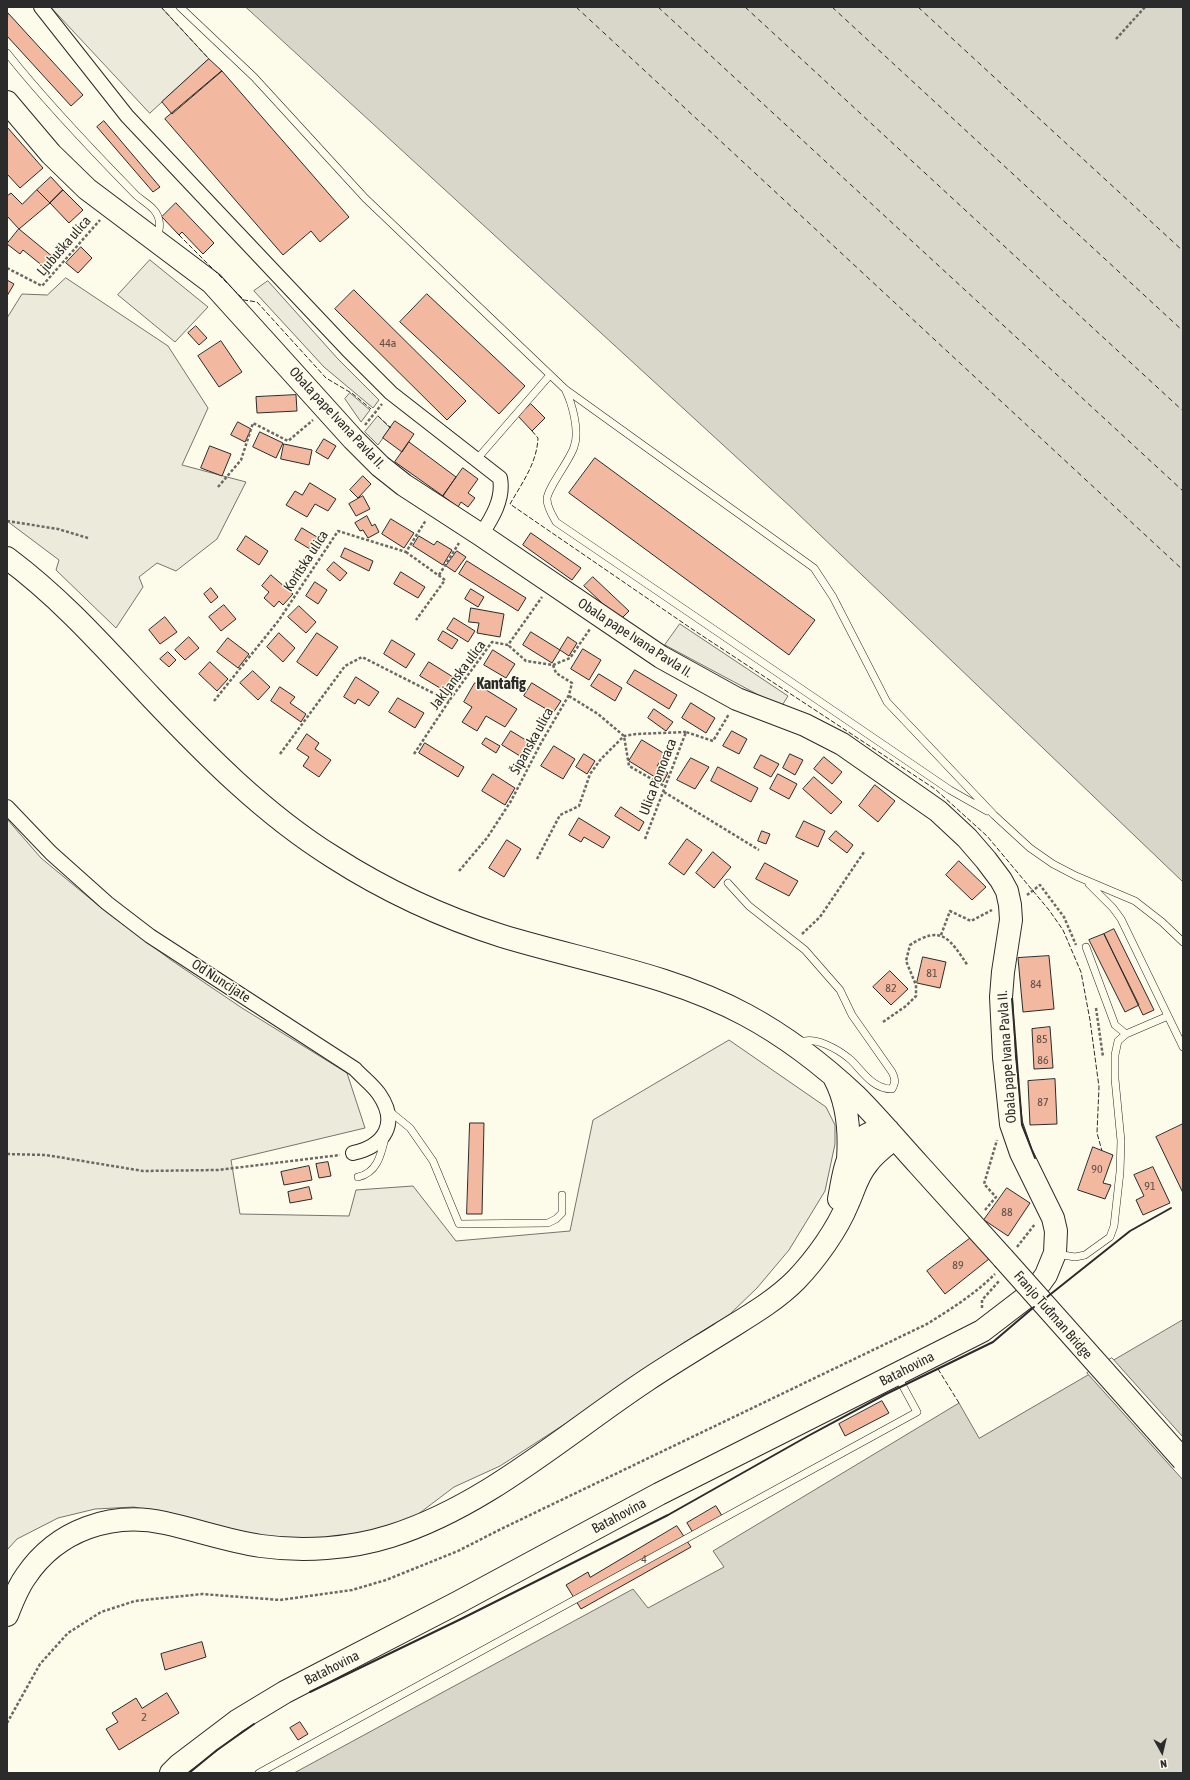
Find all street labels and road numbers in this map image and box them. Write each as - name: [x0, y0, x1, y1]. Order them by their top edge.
- street label: Ljubuška ulica: [33, 213, 95, 279]
- street label: Obala pape Ivana Pavla II.: [285, 364, 389, 472]
- street label: Koritska ulica: [280, 527, 332, 595]
- street label: Obala pape Ivana Pavla II.: [575, 595, 695, 681]
- street label: Jakljanska ulica: [427, 637, 489, 713]
- street label: Šipanska ulica: [507, 705, 557, 777]
- street label: Ulica Pomoraca: [636, 736, 680, 818]
- street label: Od Nuncijate: [188, 956, 254, 1006]
- street label: Obala pape Ivana Pavla II.: [994, 990, 1020, 1124]
- street label: Franjo Tuđman Bridge: [1010, 1268, 1096, 1362]
- street label: Batahovina: [877, 1348, 937, 1390]
- street label: Batahovina: [589, 1495, 649, 1537]
- street label: Batahovina: [302, 1647, 362, 1689]

